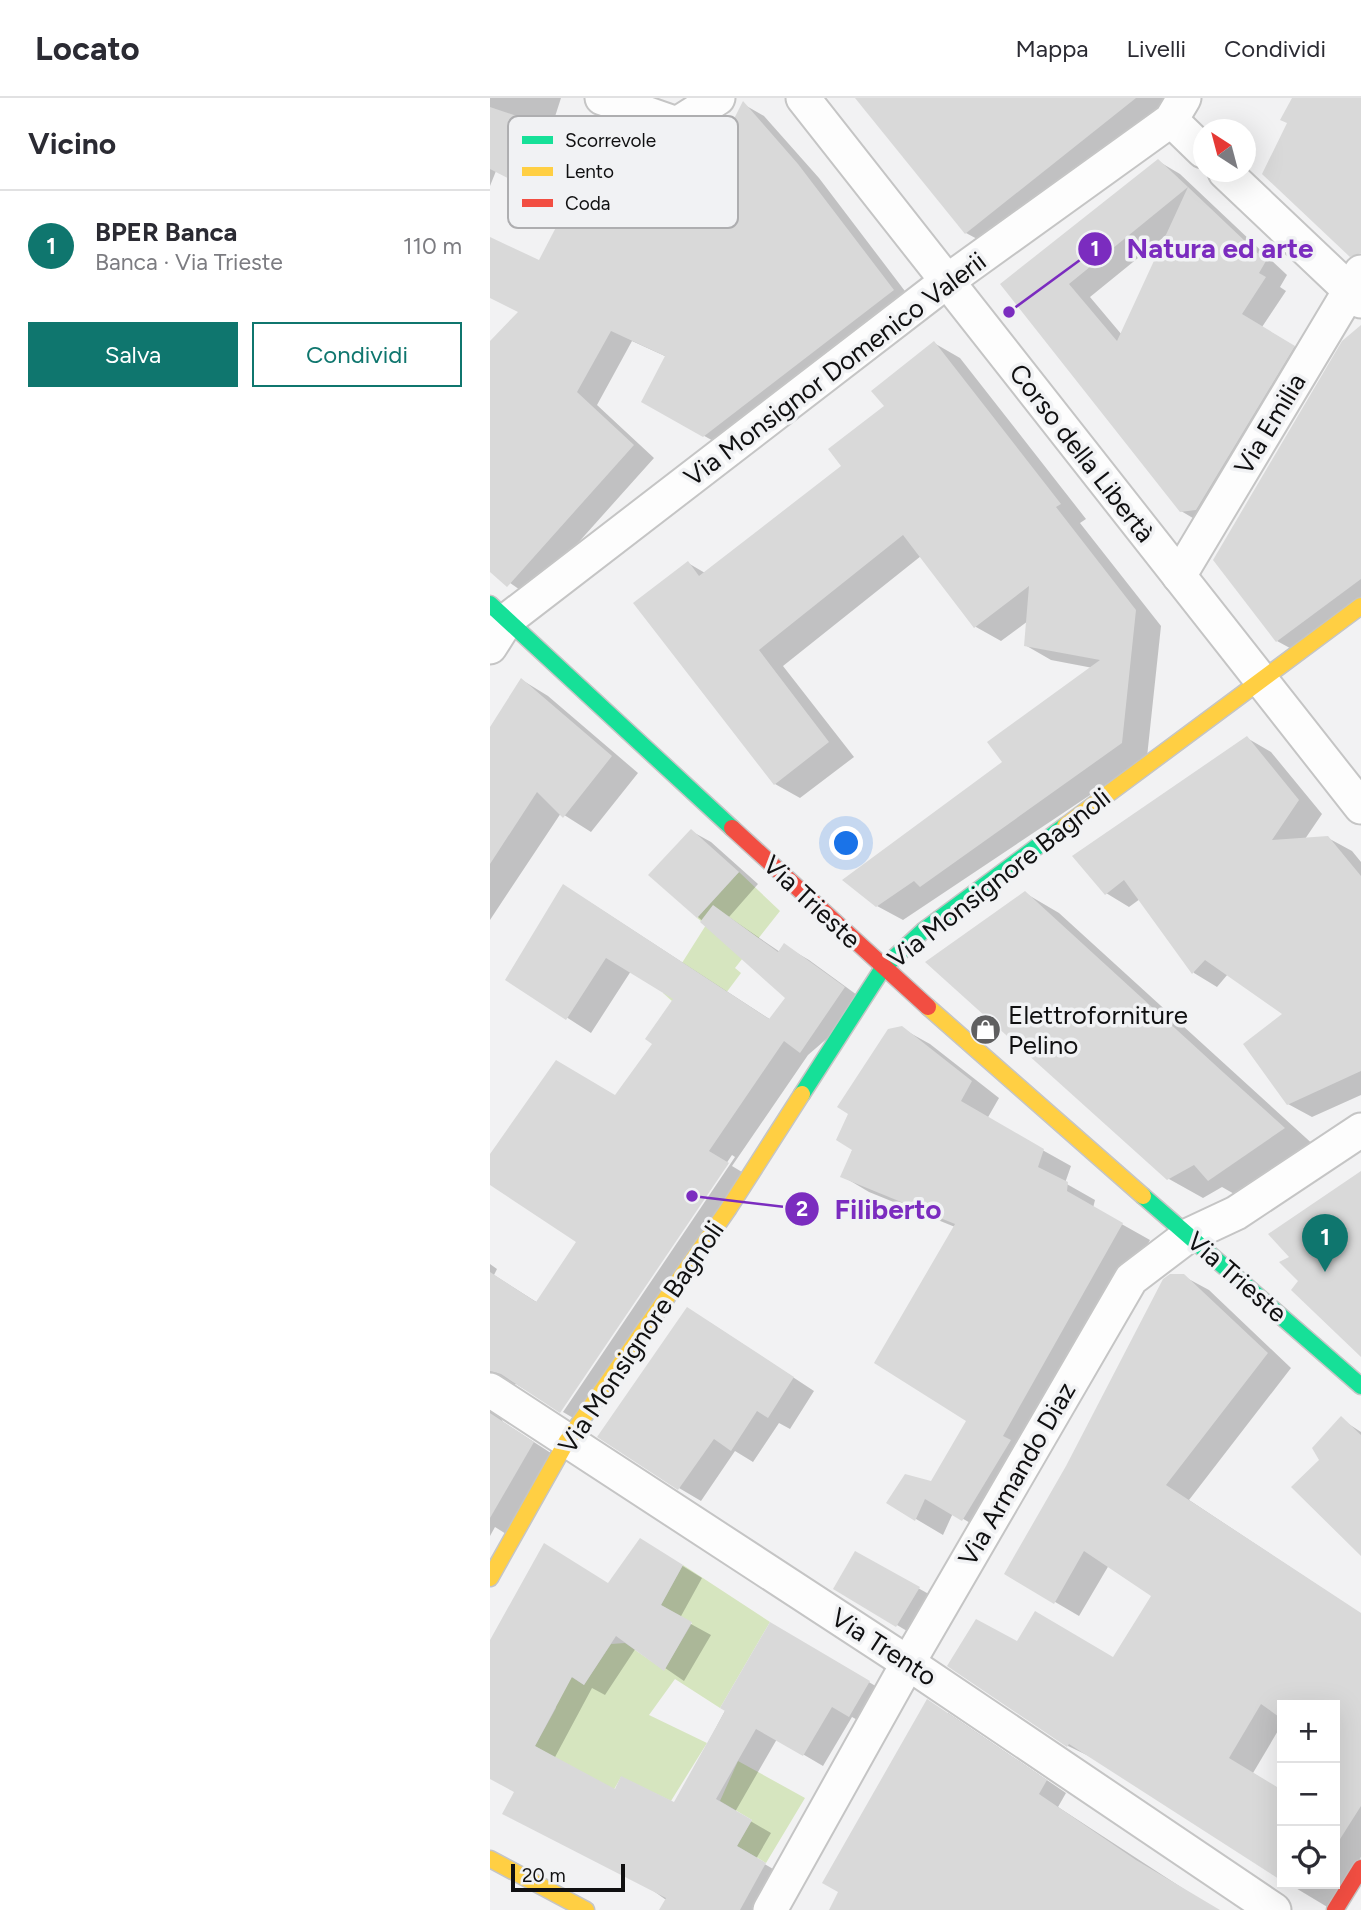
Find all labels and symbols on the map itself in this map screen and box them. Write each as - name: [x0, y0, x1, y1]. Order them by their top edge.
- legend: [508, 116, 738, 228]
- north arrow: [1193, 119, 1256, 182]
- text: Scorrevole: [565, 129, 656, 152]
- text: Lento: [565, 160, 614, 183]
- text: Coda: [565, 192, 611, 215]
- callout: Natura ed arte: [1078, 224, 1327, 273]
- text: Natura ed arte: [1127, 231, 1313, 265]
- text: 1: [1091, 236, 1099, 261]
- street label: Via Monsignor Domenico Valerii: [678, 245, 992, 493]
- street label: Corso della Libertà: [1002, 357, 1162, 549]
- street label: Via Emilia: [1227, 368, 1313, 480]
- street label: Via Monsignore Bagnoli: [881, 781, 1117, 975]
- your location: [829, 826, 863, 860]
- street label: Via Trieste: [756, 849, 868, 955]
- place label: Elettroforniture Pelino: [1008, 999, 1188, 1061]
- shop icon: Elettroforniture Pelino: [968, 1013, 1002, 1047]
- callout: Filiberto: [785, 1184, 955, 1233]
- text: Filiberto: [834, 1192, 942, 1226]
- text: 2: [796, 1196, 808, 1221]
- pin: 1: [1302, 1214, 1348, 1272]
- street label: Via Monsignore Bagnoli: [551, 1215, 731, 1459]
- street label: Via Trieste: [1180, 1225, 1294, 1329]
- street label: Via Armando Diaz: [951, 1376, 1083, 1572]
- street label: Via Trento: [825, 1601, 943, 1693]
- scale bar: [511, 1861, 625, 1893]

